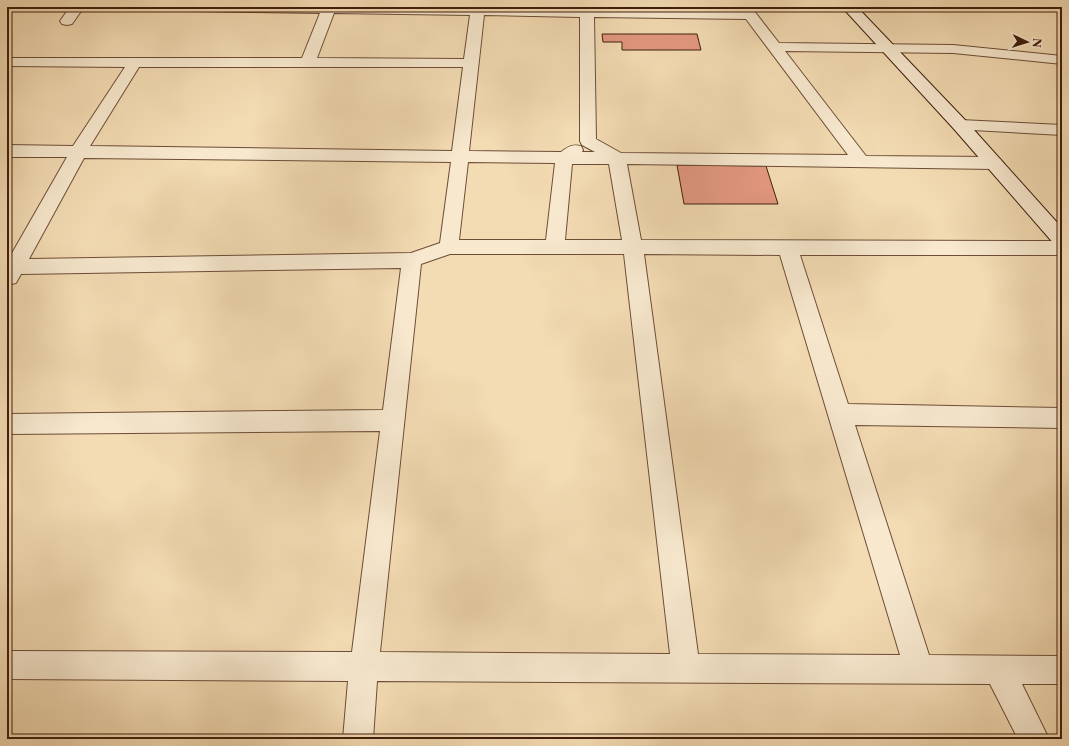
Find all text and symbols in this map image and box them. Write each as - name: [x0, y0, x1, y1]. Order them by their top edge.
- north arrow: [1007, 22, 1047, 62]
- text: N: [1030, 37, 1044, 48]

